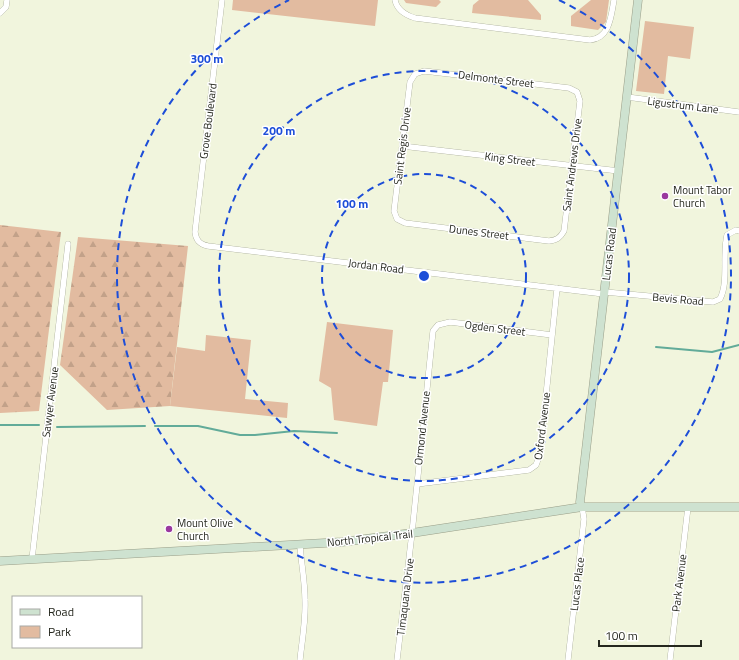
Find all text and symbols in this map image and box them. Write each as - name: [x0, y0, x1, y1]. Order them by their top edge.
- text: 300 m: [191, 49, 223, 68]
- street label: Delmonte Street: [457, 66, 535, 92]
- street label: Grove Boulevard: [195, 82, 221, 160]
- street label: Ligustrum Lane: [646, 93, 720, 117]
- street label: Saint Regis Drive: [389, 106, 415, 186]
- street label: Saint Andrews Drive: [558, 117, 586, 212]
- text: 200 m: [263, 121, 295, 140]
- street label: King Street: [484, 148, 536, 170]
- place label: Mount Tabor Church: [673, 182, 732, 211]
- marker: Mount Tabor Church: [660, 191, 670, 201]
- text: 100 m: [336, 194, 368, 213]
- street label: Dunes Street: [448, 220, 510, 244]
- street label: Lucas Road: [598, 227, 620, 281]
- street label: Jordan Road: [347, 255, 405, 277]
- centre of rings: [417, 269, 431, 283]
- street label: Bevis Road: [652, 289, 704, 309]
- street label: Ogden Street: [464, 316, 526, 340]
- street label: Sawyer Avenue: [38, 365, 62, 438]
- street label: Ormond Avenue: [410, 390, 434, 466]
- street label: Oxford Avenue: [530, 391, 554, 461]
- place label: Mount Olive Church: [177, 515, 233, 544]
- marker: Mount Olive Church: [164, 524, 174, 534]
- street label: North Tropical Trail: [326, 526, 414, 550]
- street label: Park Avenue: [668, 553, 691, 613]
- street label: Lucas Place: [566, 556, 588, 612]
- street label: Timaquana Drive: [392, 557, 418, 637]
- legend: [12, 596, 142, 648]
- text: Road: [48, 602, 74, 621]
- text: Park: [48, 622, 71, 641]
- scale bar: [599, 622, 701, 648]
- text: 100 m: [605, 626, 638, 645]

